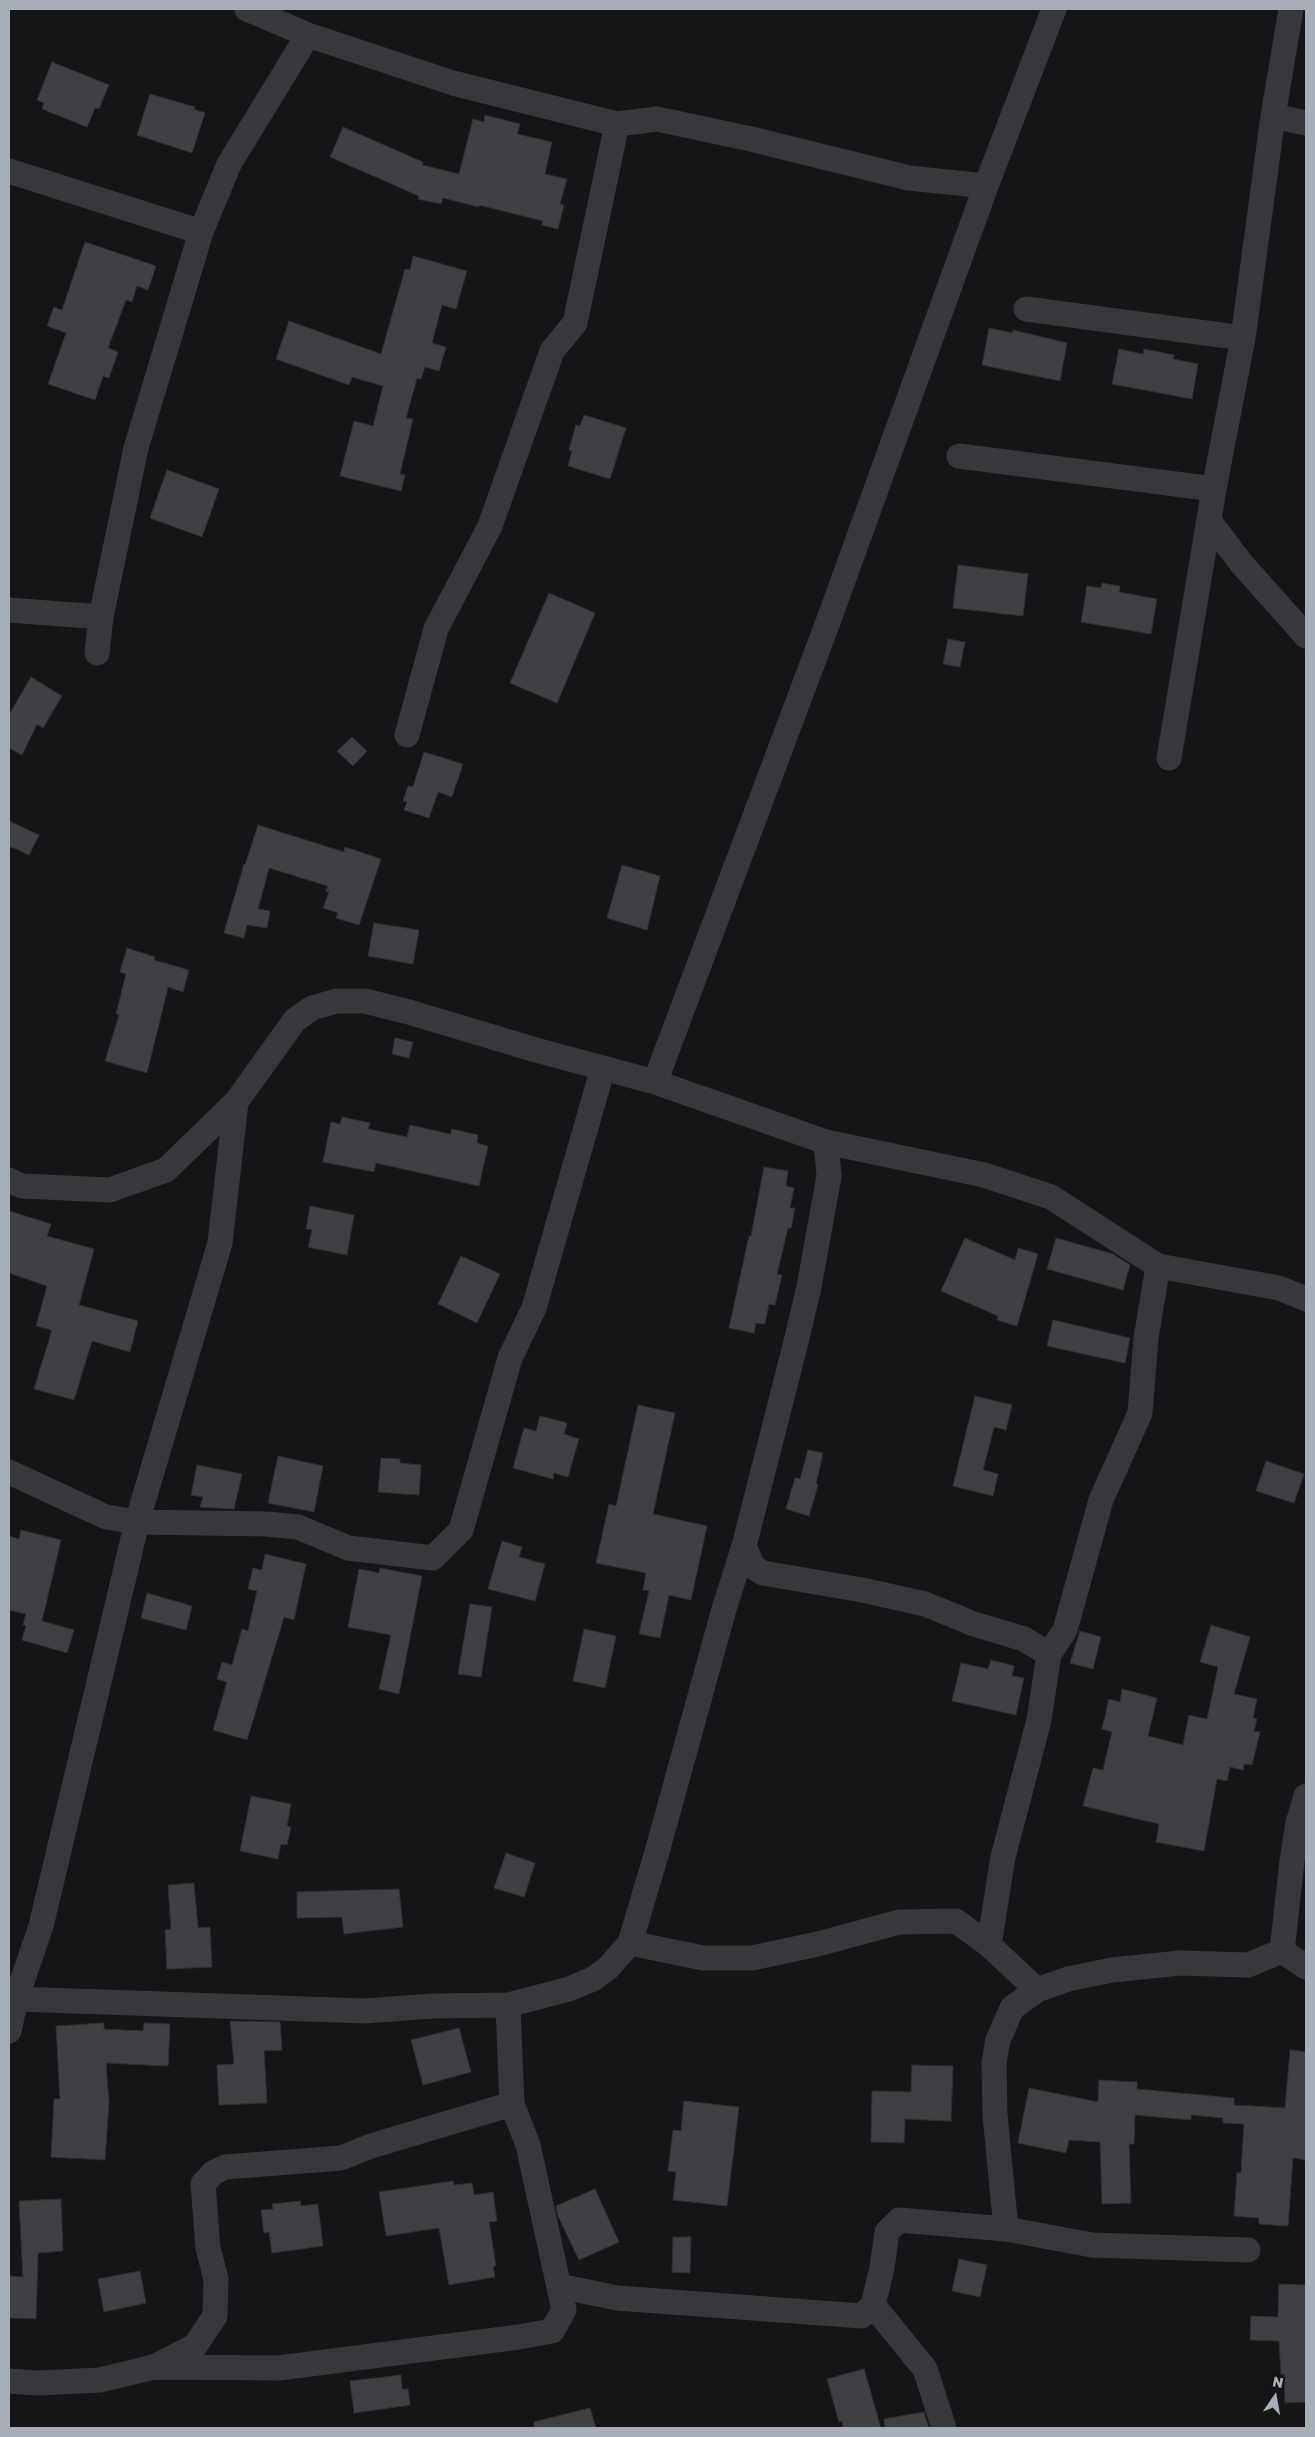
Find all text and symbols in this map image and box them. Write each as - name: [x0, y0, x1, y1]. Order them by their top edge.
- north arrow: [1250, 2372, 1300, 2422]
- text: N: [1271, 2372, 1285, 2391]

